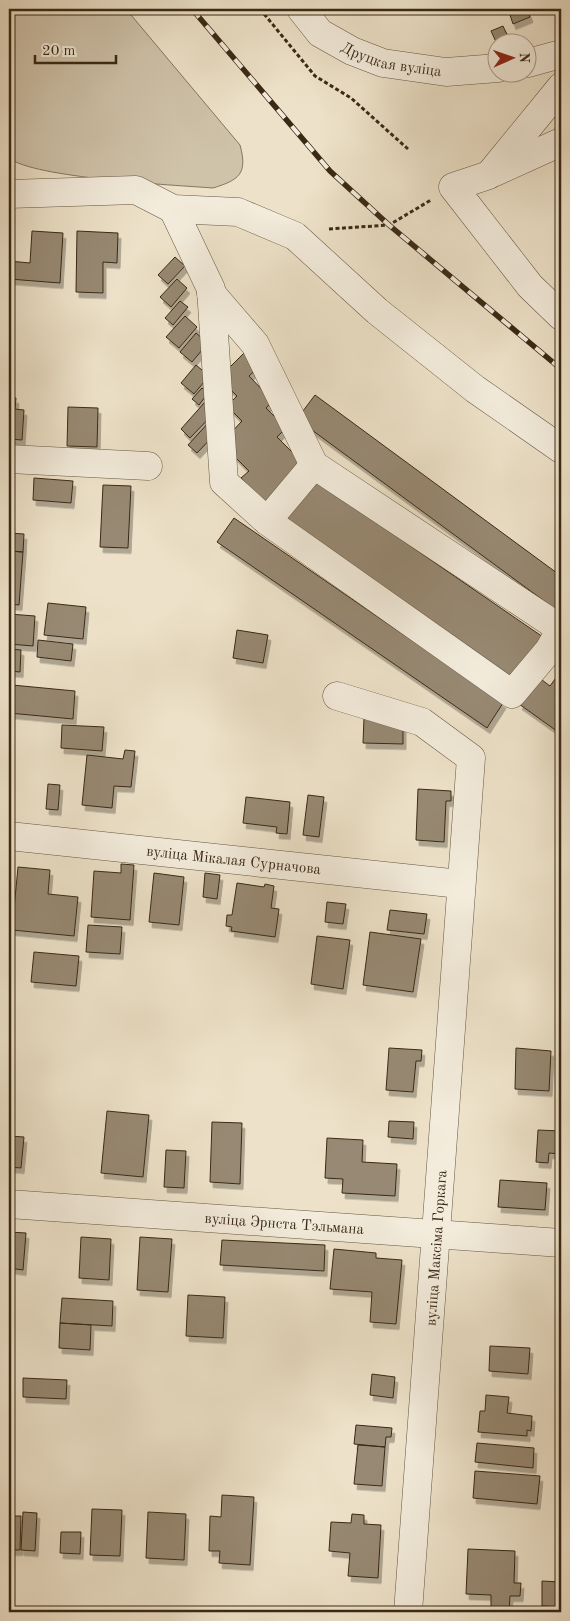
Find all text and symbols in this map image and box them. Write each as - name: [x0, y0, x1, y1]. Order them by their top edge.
- scale bar: [35, 32, 116, 64]
- north arrow: [488, 32, 538, 82]
- street label: Друцкая вуліца: [338, 40, 443, 80]
- text: 20 m: [42, 44, 76, 59]
- text: N: [517, 52, 531, 63]
- street label: вуліца Мікалая Сурначова: [146, 845, 322, 878]
- street label: вуліца Максіма Горкага: [425, 1169, 450, 1327]
- street label: вуліца Эрнста Тэльмана: [204, 1212, 365, 1238]

